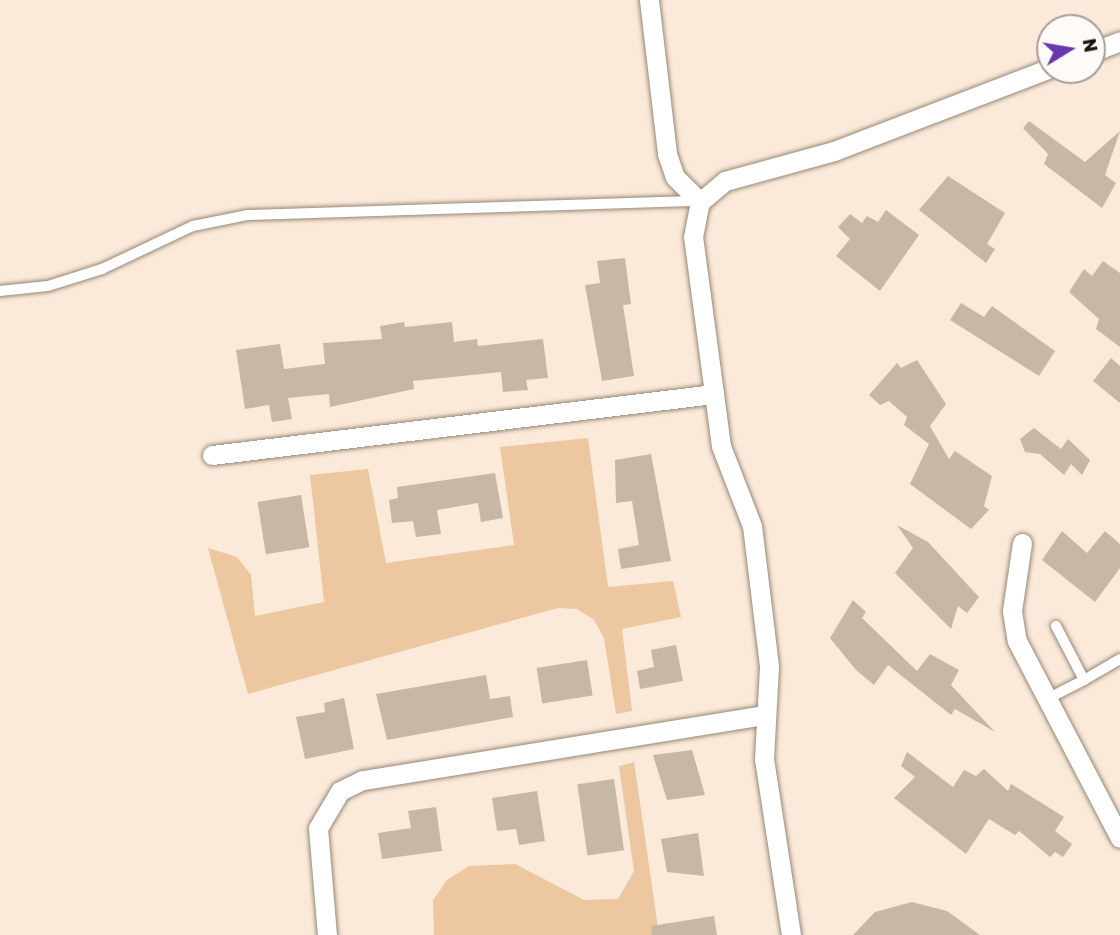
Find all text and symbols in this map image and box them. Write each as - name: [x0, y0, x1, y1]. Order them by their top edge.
- north arrow: [1036, 14, 1106, 84]
- text: N: [1078, 36, 1103, 54]

